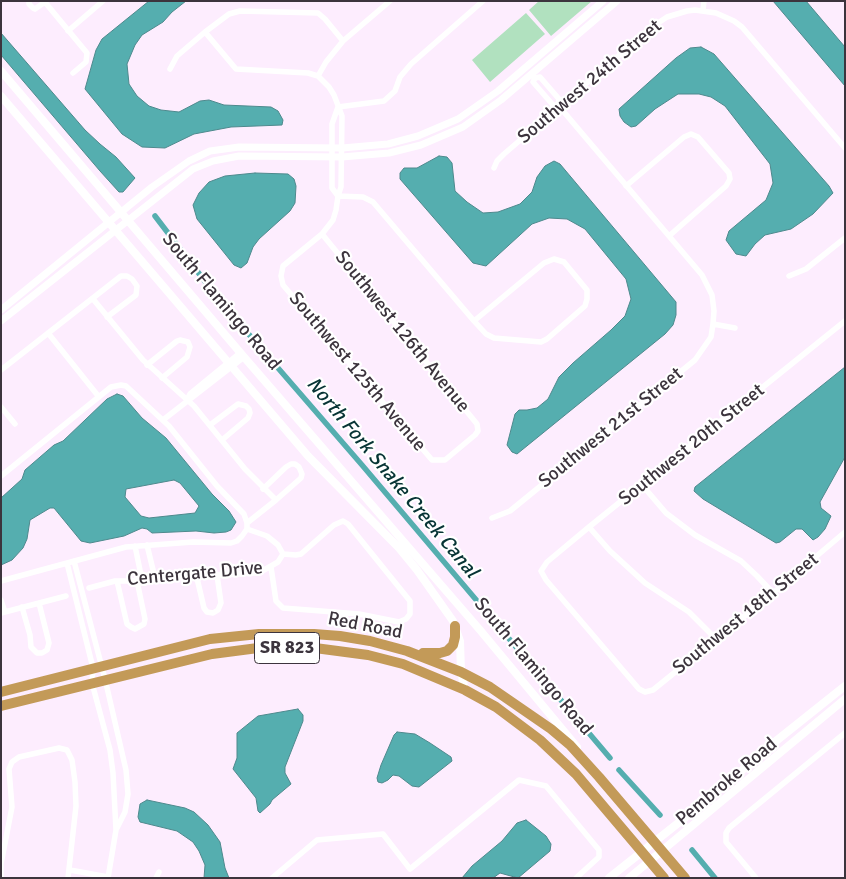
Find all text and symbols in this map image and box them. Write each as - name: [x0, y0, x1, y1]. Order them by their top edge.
- street label: Southwest 24th Street: [513, 15, 667, 149]
- street label: South Flamingo Road: [157, 229, 285, 375]
- street label: Southwest 126th Avenue: [330, 247, 474, 417]
- street label: Southwest 125th Avenue: [284, 288, 430, 456]
- street label: Southwest 21st Street: [534, 363, 688, 493]
- water label: North Fork Snake Creek Canal: [301, 373, 483, 583]
- street label: Southwest 20th Street: [615, 379, 769, 511]
- street label: Southwest 18th Street: [669, 548, 823, 680]
- street label: Centergate Drive: [126, 557, 264, 591]
- street label: South Flamingo Road: [469, 594, 597, 740]
- street label: Red Road: [326, 608, 404, 644]
- road number: SR 823: [254, 632, 320, 664]
- street label: Pembroke Road: [672, 733, 782, 831]

